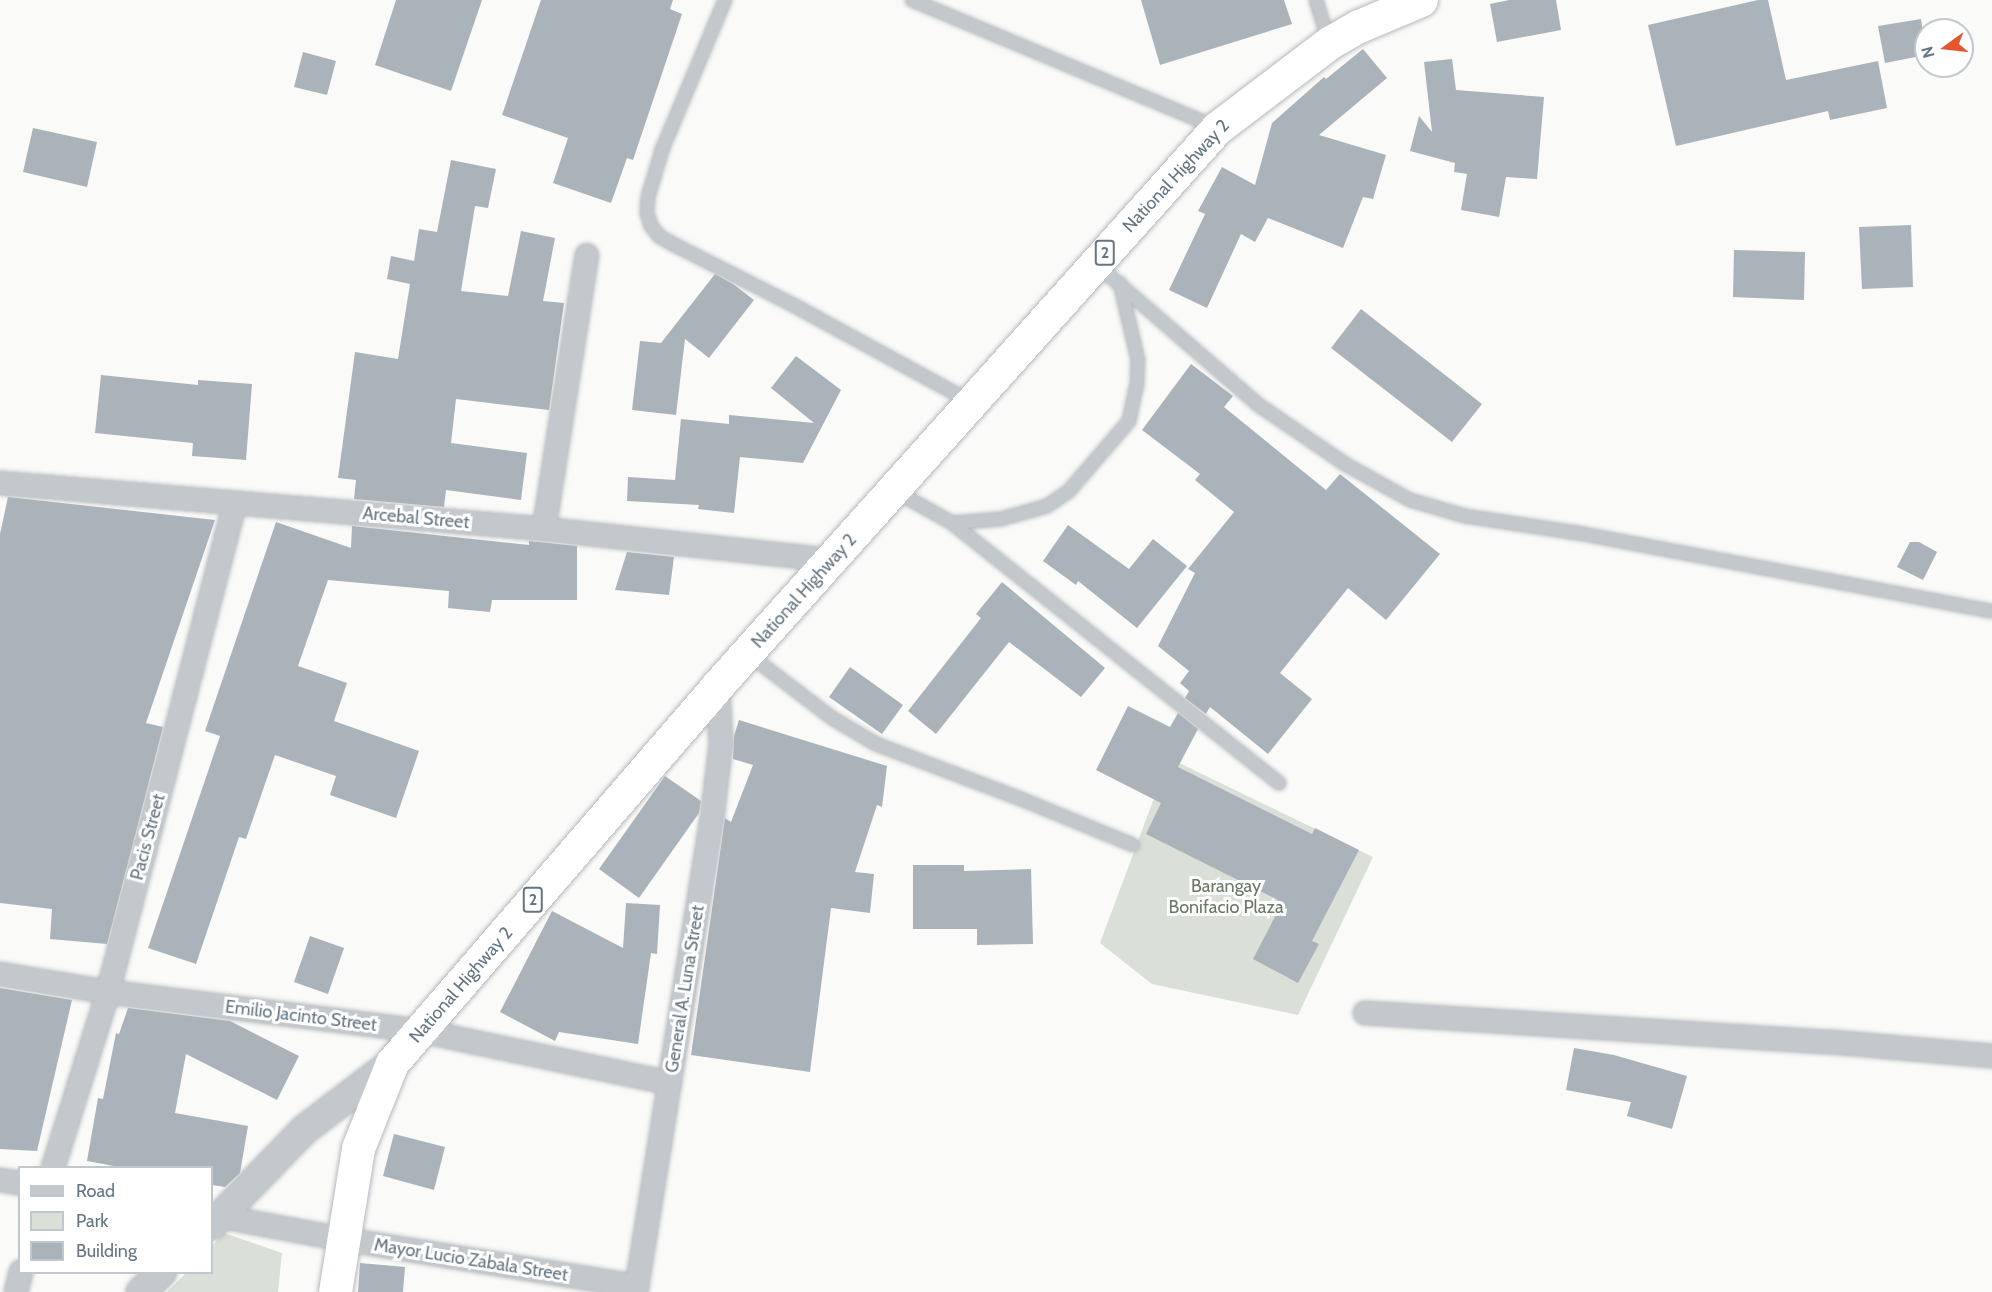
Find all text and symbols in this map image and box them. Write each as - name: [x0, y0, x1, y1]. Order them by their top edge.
- north arrow: [1914, 18, 1974, 78]
- text: N: [1917, 44, 1939, 60]
- street label: National Highway 2: [1118, 115, 1234, 237]
- road number: 2: [1094, 240, 1116, 266]
- street label: Arcebal Street: [362, 503, 470, 533]
- street label: National Highway 2: [747, 529, 861, 653]
- street label: Pacis Street: [126, 791, 170, 883]
- park label: Barangay Bonifacio Plaza: [1168, 876, 1284, 918]
- road number: 2: [522, 887, 544, 913]
- street label: General A. Luna Street: [661, 904, 709, 1074]
- street label: National Highway 2: [405, 923, 517, 1047]
- street label: Emilio Jacinto Street: [224, 996, 378, 1036]
- legend: [18, 1166, 213, 1274]
- text: Road: [76, 1180, 115, 1202]
- text: Park: [76, 1210, 108, 1232]
- street label: Mayor Lucio Zabala Street: [373, 1234, 569, 1286]
- text: Building: [76, 1240, 137, 1262]

